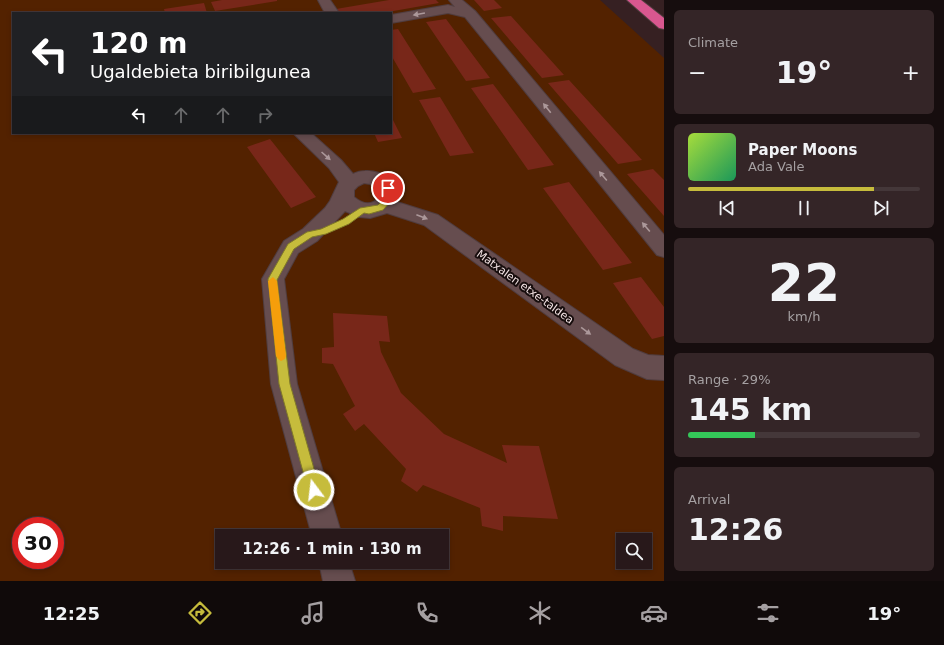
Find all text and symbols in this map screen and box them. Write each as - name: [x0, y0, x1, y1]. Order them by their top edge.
- one-way arrow: [413, 11, 426, 17]
- text: 120 m: [90, 27, 187, 60]
- icon: left: [24, 28, 76, 80]
- text: Climate: [688, 35, 738, 50]
- text: 19°: [776, 55, 832, 90]
- text: −: [688, 60, 706, 85]
- text: +: [902, 60, 920, 85]
- text: Ugaldebieta biribilgunea: [90, 61, 311, 82]
- one-way arrow: [543, 103, 552, 114]
- icon: left: [128, 104, 150, 126]
- icon: ahead: [170, 104, 192, 126]
- icon: ahead: [212, 104, 234, 126]
- icon: right: [254, 104, 276, 126]
- text: Paper Moons: [748, 141, 857, 159]
- one-way arrow: [321, 152, 332, 161]
- text: Ada Vale: [748, 159, 804, 174]
- one-way arrow: [598, 170, 607, 181]
- pin: [371, 171, 405, 205]
- icon: arrive: [377, 177, 399, 199]
- icon: previous: [716, 197, 738, 219]
- icon: pause: [793, 197, 815, 219]
- icon: next: [870, 197, 892, 219]
- one-way arrow: [416, 214, 428, 220]
- one-way arrow: [641, 222, 650, 233]
- street label: Matxalen etxe-taldea: [474, 247, 576, 327]
- text: 22: [768, 253, 840, 313]
- text: km/h: [788, 309, 820, 324]
- one-way arrow: [580, 327, 591, 335]
- text: Range · 29%: [688, 372, 771, 387]
- text: 145 km: [688, 392, 812, 427]
- position arrow: [293, 469, 335, 511]
- text: Arrival: [688, 492, 730, 507]
- text: 12:26: [688, 512, 784, 547]
- speed limit sign: 30: [12, 517, 64, 569]
- map controls: [616, 533, 652, 569]
- button: search: [616, 533, 652, 569]
- text: 12:26 · 1 min · 130 m: [242, 540, 422, 558]
- icon: directions: [186, 599, 214, 627]
- icon: music: [299, 599, 327, 627]
- icon: phone: [413, 599, 441, 627]
- icon: climate: [526, 599, 554, 627]
- icon: car: [640, 599, 668, 627]
- icon: filters: [754, 599, 782, 627]
- text: 12:25: [43, 603, 100, 624]
- text: 19°: [867, 603, 901, 624]

